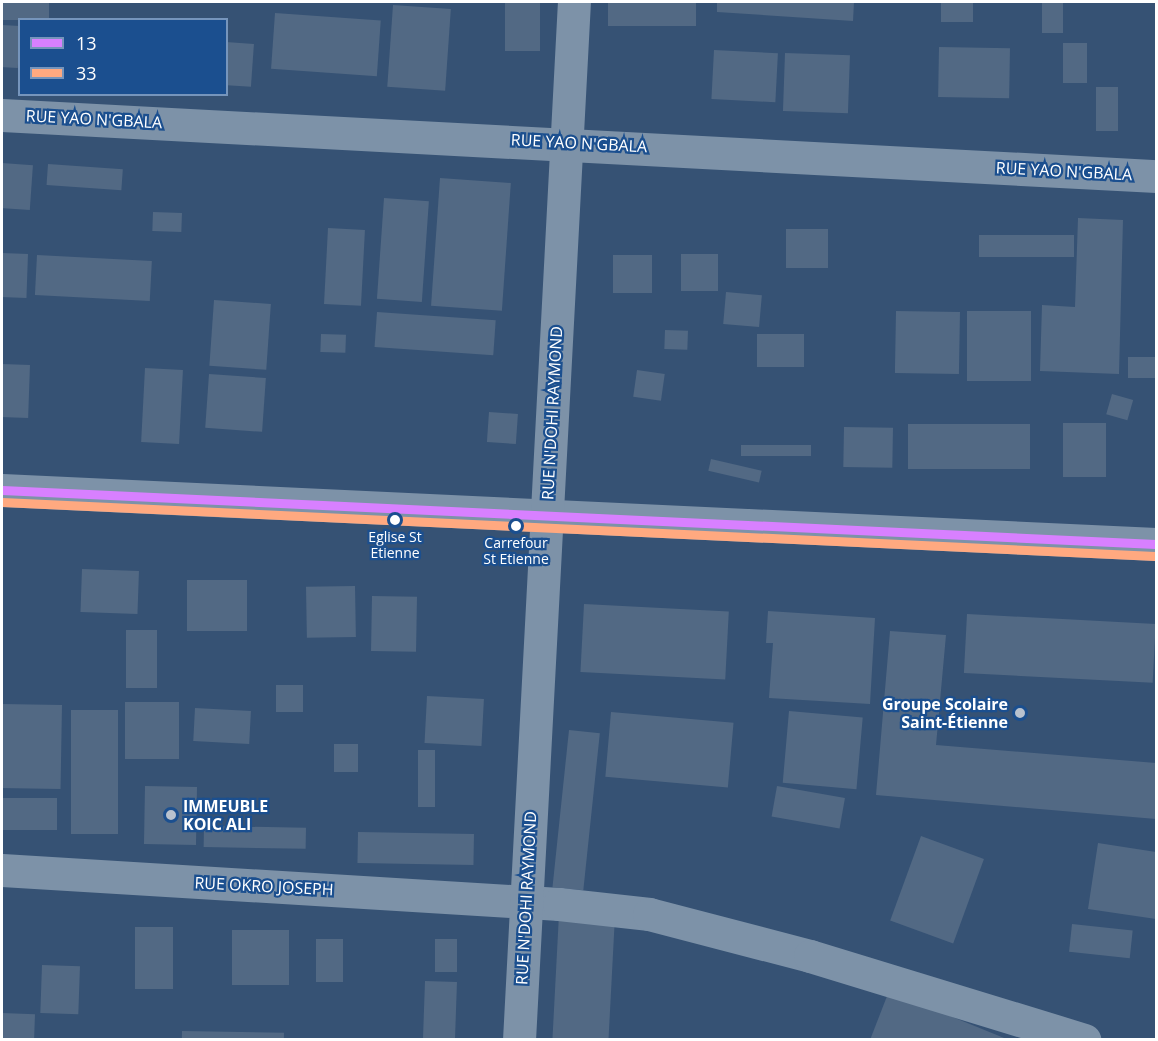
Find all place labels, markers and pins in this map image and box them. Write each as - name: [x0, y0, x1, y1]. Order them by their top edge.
- marker: Eglise St Etienne: [389, 514, 401, 526]
- marker: Carrefour St Etienne: [510, 520, 522, 532]
- place label: Eglise St Etienne: [368, 529, 422, 562]
- place label: Carrefour St Etienne: [483, 535, 549, 568]
- place label: Groupe Scolaire Saint-Étienne: [882, 694, 1008, 732]
- marker: Groupe Scolaire Saint-Étienne: [1013, 706, 1027, 720]
- place label: IMMEUBLE KOIC ALI: [183, 796, 268, 834]
- marker: IMMEUBLE KOIC ALI: [164, 808, 178, 822]

